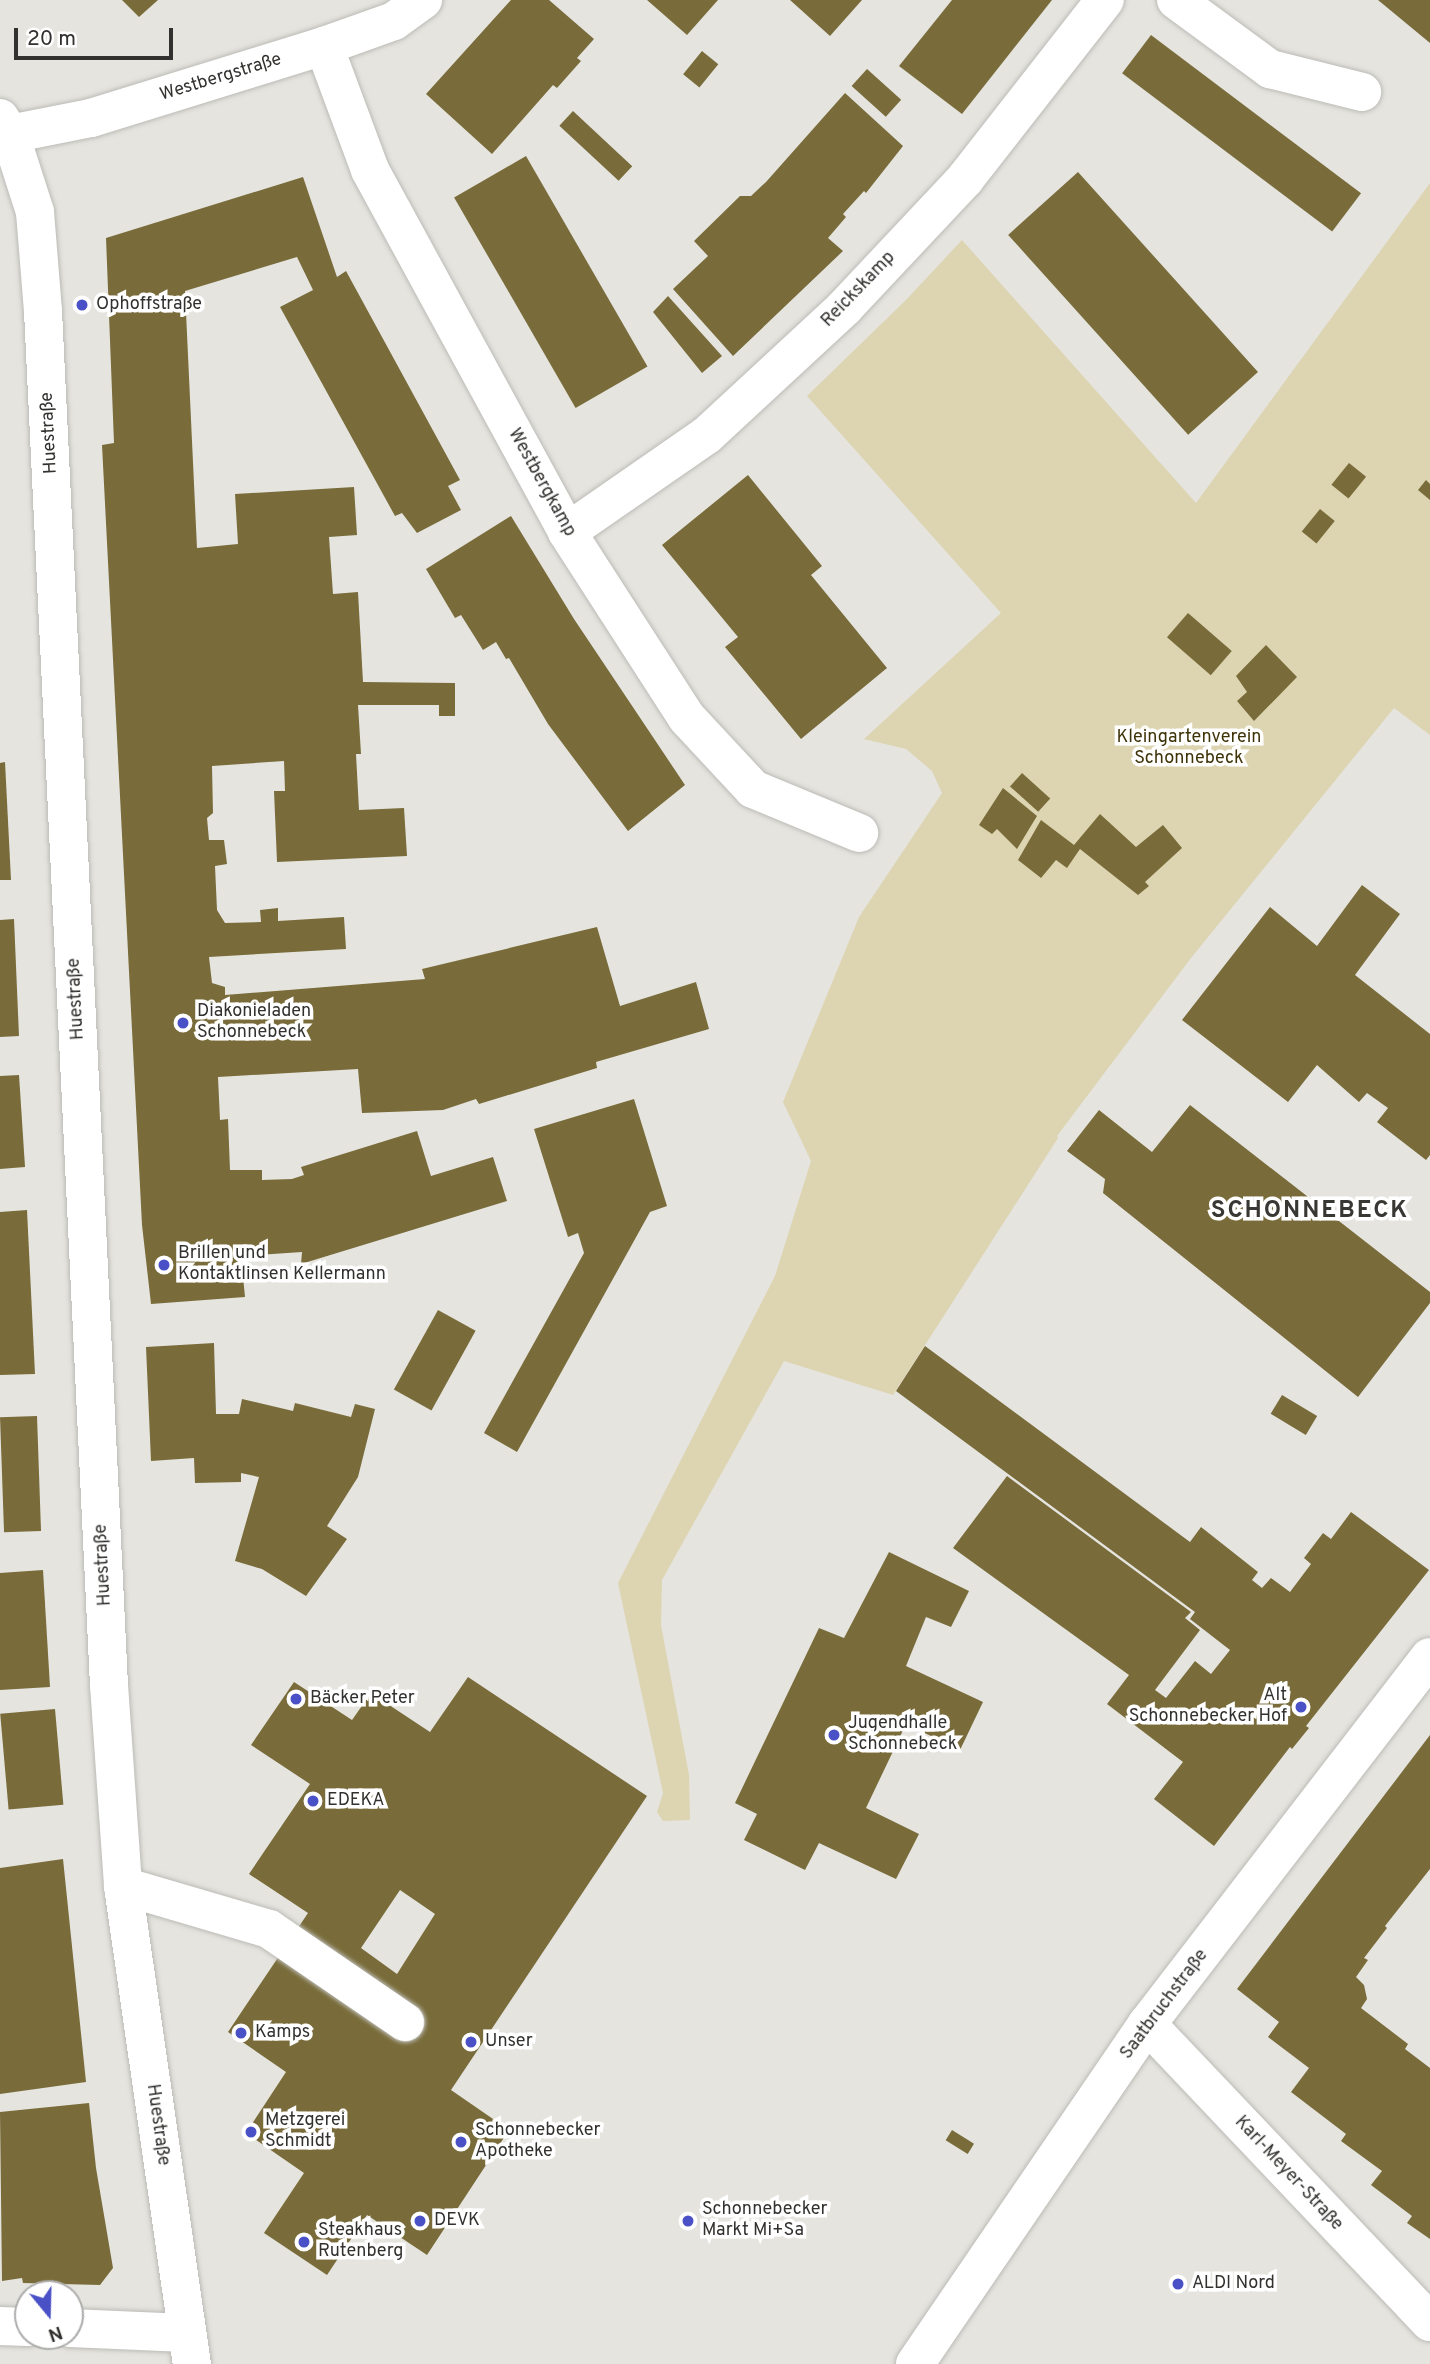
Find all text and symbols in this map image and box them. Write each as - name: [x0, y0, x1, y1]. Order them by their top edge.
- scale bar: [18, 14, 177, 58]
- text: 20 m: [27, 26, 76, 53]
- street label: Westbergstraße: [158, 49, 284, 107]
- street label: Reickskamp: [818, 248, 900, 332]
- place label: Ophoffstraße: [96, 294, 202, 316]
- marker: Ophoffstraße: [74, 297, 90, 313]
- street label: Huestraße: [37, 391, 63, 475]
- street label: Westbergkamp: [502, 425, 580, 541]
- park label: Kleingartenverein Schonnebeck: [1116, 728, 1262, 770]
- street label: Huestraße: [64, 957, 90, 1041]
- place label: Diakonieladen Schonnebeck: [197, 1002, 311, 1044]
- marker: Diakonieladen Schonnebeck: [175, 1015, 191, 1031]
- district label: SCHONNEBECK: [1212, 1198, 1408, 1226]
- place label: Brillen und Kontaktlinsen Kellermann: [178, 1244, 386, 1286]
- marker: Brillen und Kontaktlinsen Kellermann: [156, 1257, 172, 1273]
- street label: Huestraße: [91, 1523, 117, 1607]
- place label: Alt Schonnebecker Hof: [1129, 1686, 1287, 1728]
- place label: Bäcker Peter: [310, 1688, 415, 1710]
- marker: Bäcker Peter: [288, 1691, 304, 1707]
- marker: Alt Schonnebecker Hof: [1293, 1699, 1309, 1715]
- place label: Jugendhalle Schonnebeck: [848, 1714, 957, 1756]
- marker: Jugendhalle Schonnebeck: [826, 1727, 842, 1743]
- place label: EDEKA: [327, 1790, 385, 1812]
- marker: EDEKA: [305, 1793, 321, 1809]
- street label: Saatbruchstraße: [1117, 1946, 1213, 2064]
- place label: Kamps: [255, 2022, 310, 2044]
- marker: Kamps: [233, 2025, 249, 2041]
- place label: Unser: [485, 2031, 533, 2053]
- marker: Unser: [463, 2034, 479, 2050]
- street label: Huestraße: [141, 2083, 173, 2167]
- place label: Metzgerei Schmidt: [265, 2111, 345, 2154]
- street label: Karl-Meyer-Straße: [1229, 2112, 1347, 2236]
- place label: Schonnebecker Apotheke: [475, 2121, 601, 2164]
- marker: Metzgerei Schmidt: [243, 2124, 259, 2140]
- marker: Schonnebecker Apotheke: [453, 2134, 469, 2150]
- place label: Schonnebecker Markt Mi+Sa: [702, 2200, 828, 2242]
- place label: DEVK: [434, 2210, 480, 2232]
- marker: DEVK: [412, 2213, 428, 2229]
- marker: Schonnebecker Markt Mi+Sa: [680, 2213, 696, 2229]
- place label: Steakhaus Rutenberg: [318, 2221, 403, 2264]
- marker: Steakhaus Rutenberg: [296, 2234, 312, 2250]
- place label: ALDI Nord: [1192, 2273, 1275, 2295]
- marker: ALDI Nord: [1170, 2276, 1186, 2292]
- north arrow: [14, 2280, 84, 2350]
- text: N: [45, 2319, 66, 2347]

